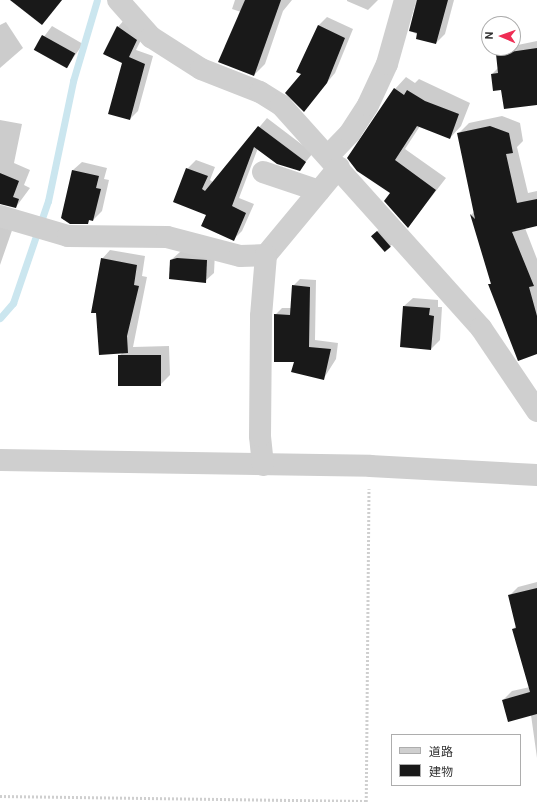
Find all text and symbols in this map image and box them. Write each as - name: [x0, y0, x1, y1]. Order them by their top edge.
- north arrow: [481, 16, 521, 56]
- text: N: [483, 31, 496, 40]
- legend: [391, 734, 521, 786]
- text: 道路: [429, 745, 453, 759]
- text: 建物: [429, 765, 453, 779]

